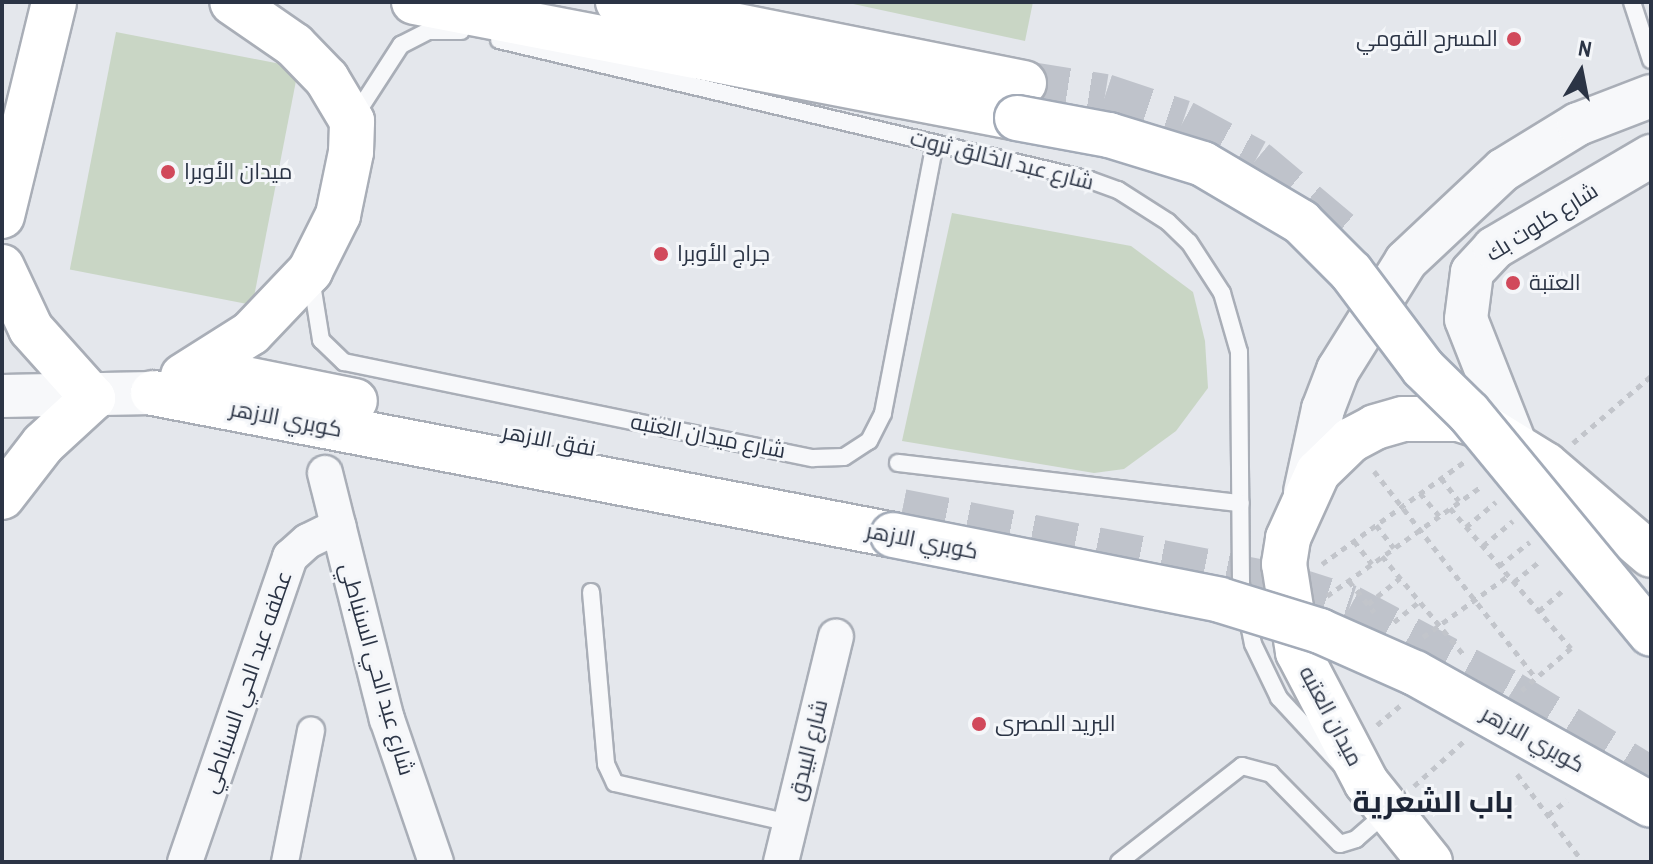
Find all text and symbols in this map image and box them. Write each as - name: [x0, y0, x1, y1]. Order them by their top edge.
- place label: المسرح القومي: [1356, 26, 1498, 52]
- marker: المسرح القومي: [1505, 30, 1523, 48]
- north arrow: [1541, 32, 1621, 112]
- text: N: [1576, 32, 1594, 64]
- street label: شارع عبد الخالق ثروت: [907, 124, 1097, 196]
- place label: ميدان الأوبرا: [184, 159, 292, 185]
- marker: ميدان الأوبرا: [159, 163, 177, 181]
- street label: شارع كلوت بك: [1481, 177, 1603, 267]
- place label: جراج الأوبرا: [677, 241, 770, 267]
- marker: جراج الأوبرا: [652, 245, 670, 263]
- place label: العتبة: [1529, 270, 1581, 296]
- marker: العتبة: [1504, 274, 1522, 292]
- street label: كوبري الازهر: [228, 395, 344, 443]
- street label: شارع ميدان العتبه: [628, 408, 788, 464]
- street label: نفق الازهر: [500, 418, 598, 462]
- street label: كوبري الازهر: [864, 517, 980, 565]
- street label: شارع عبد الحي السنباطي: [334, 560, 420, 778]
- street label: عطفه عبد الحي السنباطي: [197, 567, 297, 797]
- street label: ميدان العتبه: [1294, 661, 1368, 771]
- street label: شارع البيدق: [783, 697, 833, 803]
- street label: كوبري الازهر: [1477, 700, 1589, 778]
- place label: البريد المصرى: [995, 711, 1116, 737]
- marker: البريد المصرى: [970, 715, 988, 733]
- district label: باب الشعرية: [1352, 783, 1514, 819]

